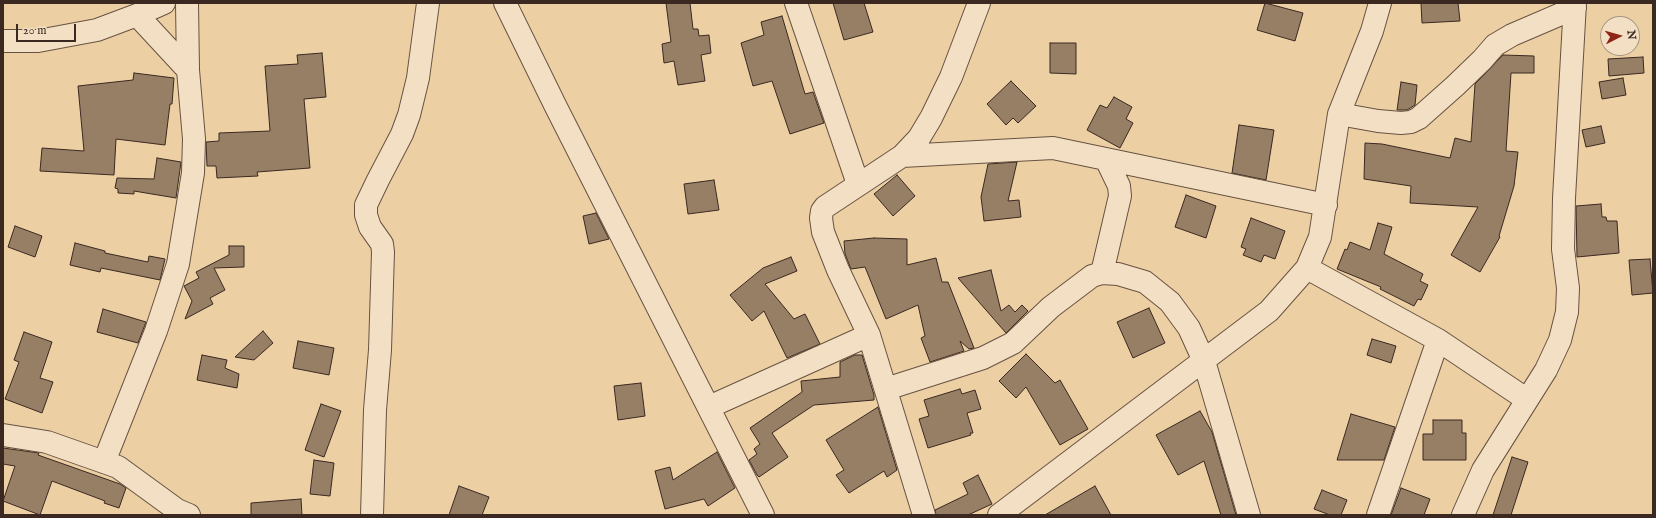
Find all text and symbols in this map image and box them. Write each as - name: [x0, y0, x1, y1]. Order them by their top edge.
- scale bar: [18, 16, 78, 42]
- north arrow: [1600, 16, 1640, 56]
- text: 20 m: [23, 23, 46, 38]
- text: N: [1623, 29, 1638, 40]

